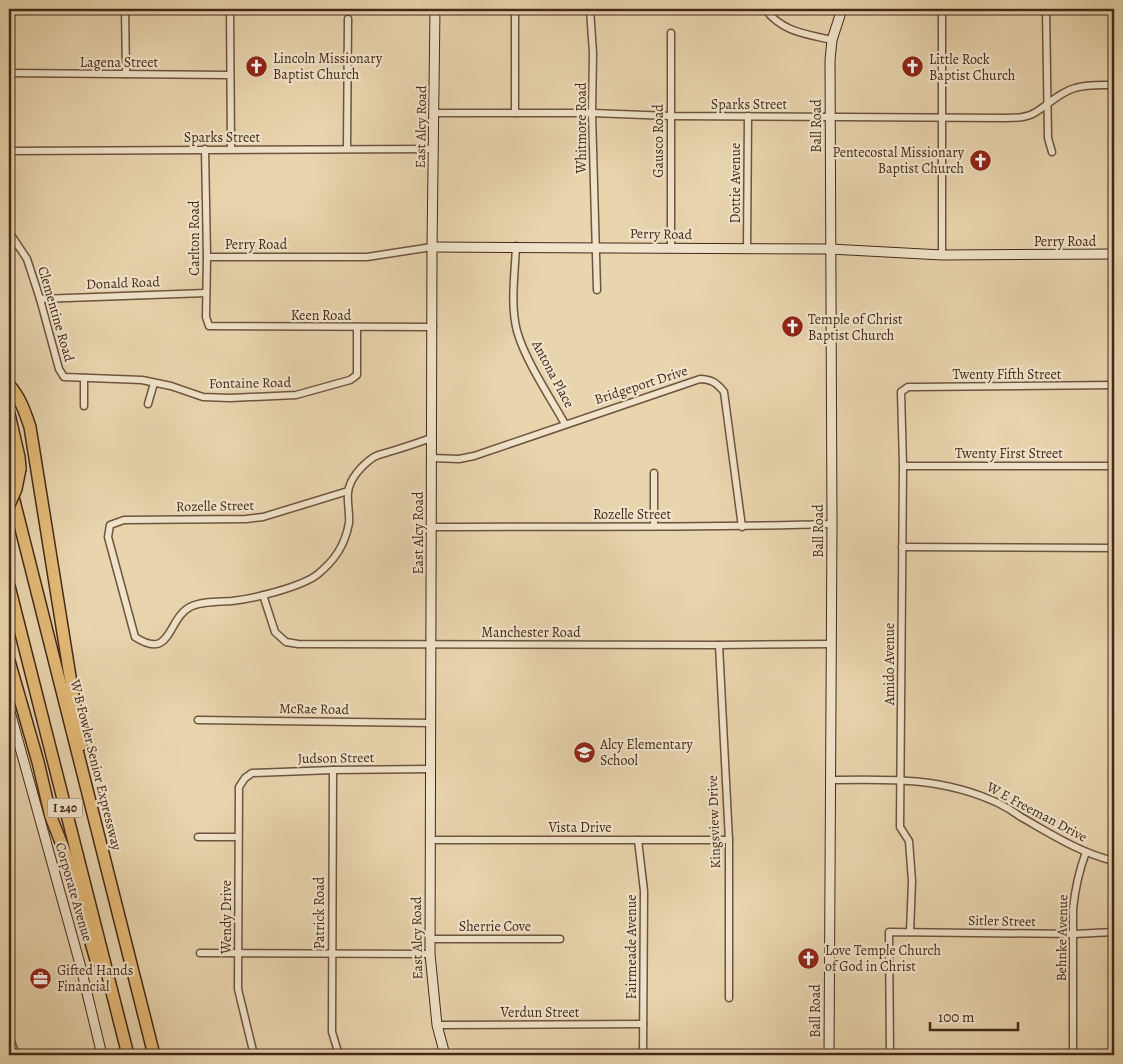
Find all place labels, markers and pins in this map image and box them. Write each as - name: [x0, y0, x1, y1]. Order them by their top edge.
- place label: Lincoln Missionary Baptist Church: [273, 49, 383, 84]
- place label: Little Rock Baptist Church: [929, 50, 1016, 85]
- church icon: Lincoln Missionary Baptist Church: [245, 54, 269, 78]
- church icon: Little Rock Baptist Church: [901, 55, 925, 79]
- place label: Pentecostal Missionary Baptist Church: [833, 143, 965, 178]
- church icon: Pentecostal Missionary Baptist Church: [968, 148, 992, 172]
- place label: Temple of Christ Baptist Church: [808, 310, 903, 345]
- church icon: Temple of Christ Baptist Church: [780, 315, 804, 339]
- place label: Alcy Elementary School: [599, 735, 694, 770]
- school or university icon: Alcy Elementary School: [572, 740, 596, 764]
- place label: Love Temple Church of God in Christ: [825, 941, 941, 976]
- church icon: Love Temple Church of God in Christ: [797, 946, 821, 970]
- place label: Gifted Hands Financial: [57, 961, 133, 996]
- office icon: Gifted Hands Financial: [29, 966, 53, 990]

